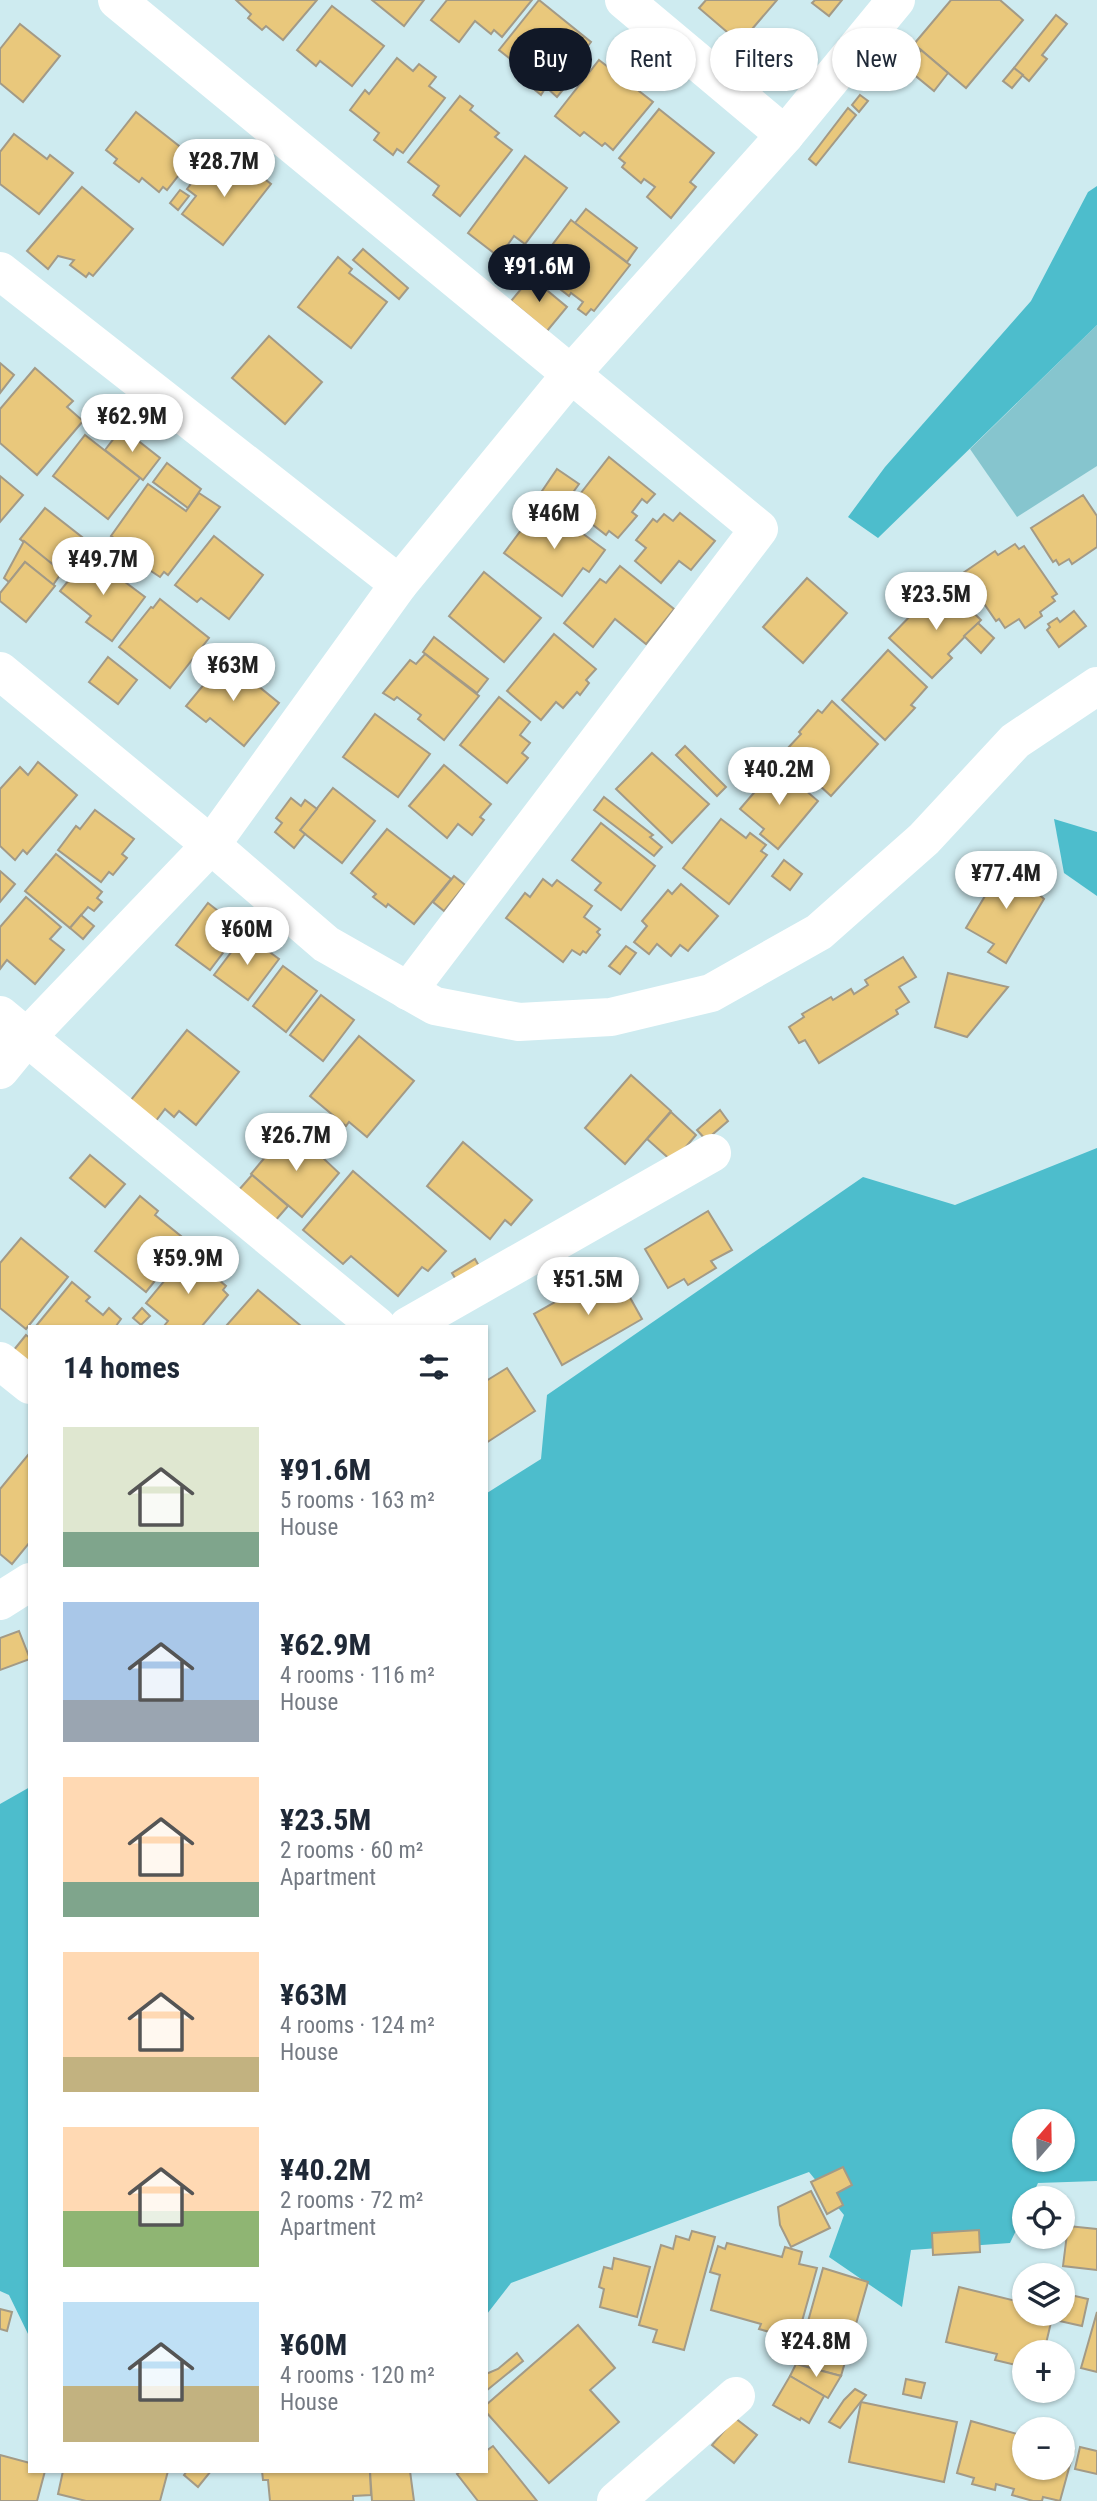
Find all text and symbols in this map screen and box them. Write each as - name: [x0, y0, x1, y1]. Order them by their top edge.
- chip: Buy: [509, 28, 592, 91]
- chip: Rent: [606, 28, 696, 91]
- chip: Filters: [710, 28, 818, 91]
- chip: New: [832, 28, 921, 91]
- pin: ¥28.7M: [167, 140, 281, 199]
- text: ¥28.7M: [189, 148, 259, 175]
- pin: ¥91.6M: [482, 244, 596, 304]
- text: ¥91.6M: [504, 253, 574, 280]
- pin: ¥62.9M: [75, 394, 189, 454]
- text: ¥62.9M: [97, 403, 167, 430]
- pin: ¥46M: [513, 491, 595, 551]
- text: ¥46M: [528, 500, 580, 527]
- pin: ¥49.7M: [46, 538, 160, 597]
- text: ¥49.7M: [68, 546, 138, 573]
- pin: ¥23.5M: [879, 572, 993, 632]
- text: ¥23.5M: [901, 581, 971, 608]
- pin: ¥63M: [192, 644, 274, 703]
- text: ¥63M: [207, 652, 259, 679]
- pin: ¥40.2M: [722, 748, 836, 807]
- text: ¥40.2M: [744, 756, 814, 783]
- pin: ¥77.4M: [949, 852, 1063, 911]
- text: ¥77.4M: [971, 860, 1041, 887]
- pin: ¥60M: [206, 908, 288, 967]
- text: ¥60M: [221, 916, 273, 943]
- pin: ¥26.7M: [239, 1114, 353, 1173]
- text: ¥26.7M: [261, 1122, 331, 1149]
- pin: ¥59.9M: [131, 1236, 245, 1296]
- text: ¥59.9M: [153, 1245, 223, 1272]
- pin: ¥51.5M: [531, 1258, 645, 1317]
- text: ¥51.5M: [553, 1266, 623, 1293]
- icon: filters: [415, 1348, 453, 1386]
- text: 14 homes: [63, 1350, 180, 1385]
- text: ¥91.6M: [280, 1452, 371, 1487]
- icon: home: [119, 1455, 203, 1539]
- text: 5 rooms · 163 m²: [280, 1487, 435, 1514]
- text: House: [280, 1514, 338, 1541]
- text: ¥62.9M: [280, 1627, 371, 1662]
- icon: home: [119, 1630, 203, 1714]
- text: 4 rooms · 116 m²: [280, 1662, 435, 1689]
- text: House: [280, 1689, 338, 1716]
- text: ¥23.5M: [280, 1802, 371, 1837]
- icon: home: [119, 1805, 203, 1889]
- text: 2 rooms · 60 m²: [280, 1837, 423, 1864]
- text: Apartment: [280, 1864, 376, 1891]
- text: ¥63M: [280, 1977, 347, 2012]
- icon: home: [119, 1980, 203, 2064]
- text: 4 rooms · 124 m²: [280, 2012, 435, 2039]
- text: House: [280, 2039, 338, 2066]
- north arrow: [1012, 2109, 1074, 2172]
- map controls: [1012, 2109, 1075, 2480]
- text: ¥40.2M: [280, 2152, 371, 2187]
- icon: home: [119, 2155, 203, 2239]
- button: locate: [1012, 2186, 1075, 2249]
- text: 2 rooms · 72 m²: [280, 2187, 423, 2214]
- text: Apartment: [280, 2214, 376, 2241]
- button: layers: [1012, 2263, 1075, 2326]
- pin: ¥24.8M: [759, 2320, 873, 2379]
- text: ¥60M: [280, 2327, 347, 2362]
- text: ¥24.8M: [781, 2328, 851, 2355]
- icon: home: [119, 2330, 203, 2414]
- button: +: [1012, 2340, 1075, 2403]
- text: 4 rooms · 120 m²: [280, 2362, 435, 2389]
- text: House: [280, 2389, 338, 2416]
- button: −: [1012, 2417, 1075, 2480]

